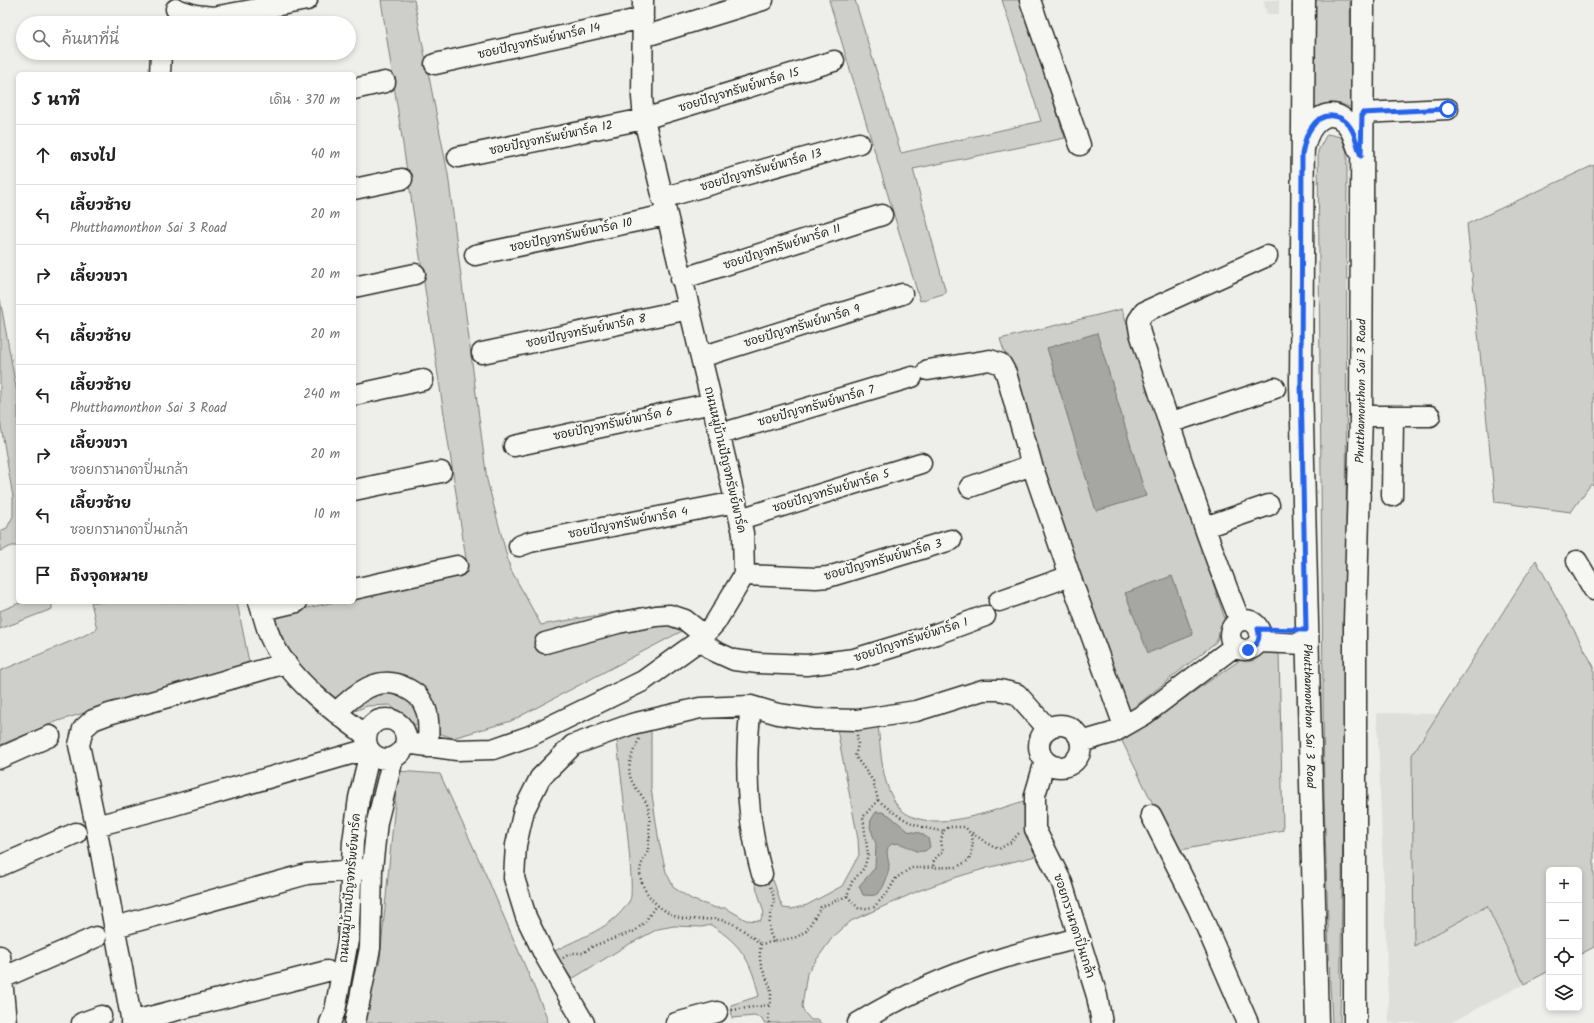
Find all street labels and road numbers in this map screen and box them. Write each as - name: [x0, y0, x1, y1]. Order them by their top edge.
- street label: ซอยปัญจทรัพย์พาร์ค 14: [476, 18, 603, 64]
- street label: ซอยปัญจทรัพย์พาร์ค 15: [676, 62, 803, 117]
- street label: ซอยปัญจทรัพย์พาร์ค 12: [487, 116, 615, 160]
- street label: ซอยปัญจทรัพย์พาร์ค 13: [698, 144, 824, 196]
- street label: ซอยปัญจทรัพย์พาร์ค 10: [508, 213, 634, 257]
- street label: ซอยปัญจทรัพย์พาร์ค 11: [721, 219, 843, 275]
- street label: ซอยปัญจทรัพย์พาร์ค 9: [741, 299, 863, 353]
- street label: ซอยปัญจทรัพย์พาร์ค 8: [524, 309, 649, 353]
- street label: Phutthamonthon Sai 3 Road: [1350, 318, 1371, 464]
- street label: ซอยปัญจทรัพย์พาร์ค 7: [755, 380, 877, 432]
- street label: ถนนหมู่บ้านปัญจทรัพย์พาร์ค: [699, 385, 751, 535]
- street label: ซอยปัญจทรัพย์พาร์ค 6: [551, 402, 675, 446]
- street label: ซอยปัญจทรัพย์พาร์ค 5: [770, 464, 893, 518]
- street label: ซอยปัญจทรัพย์พาร์ค 4: [566, 502, 690, 544]
- street label: ซอยปัญจทรัพย์พาร์ค 3: [822, 534, 944, 586]
- street label: ซอยปัญจทรัพย์พาร์ค 1: [852, 613, 971, 667]
- street label: Phutthamonthon Sai 3 Road: [1298, 643, 1321, 789]
- street label: ถนนหมู่บ้านปัญจทรัพย์พาร์ค: [334, 813, 366, 963]
- street label: ซอยกรานาดาปิ่นเกล้า: [1048, 871, 1101, 981]

